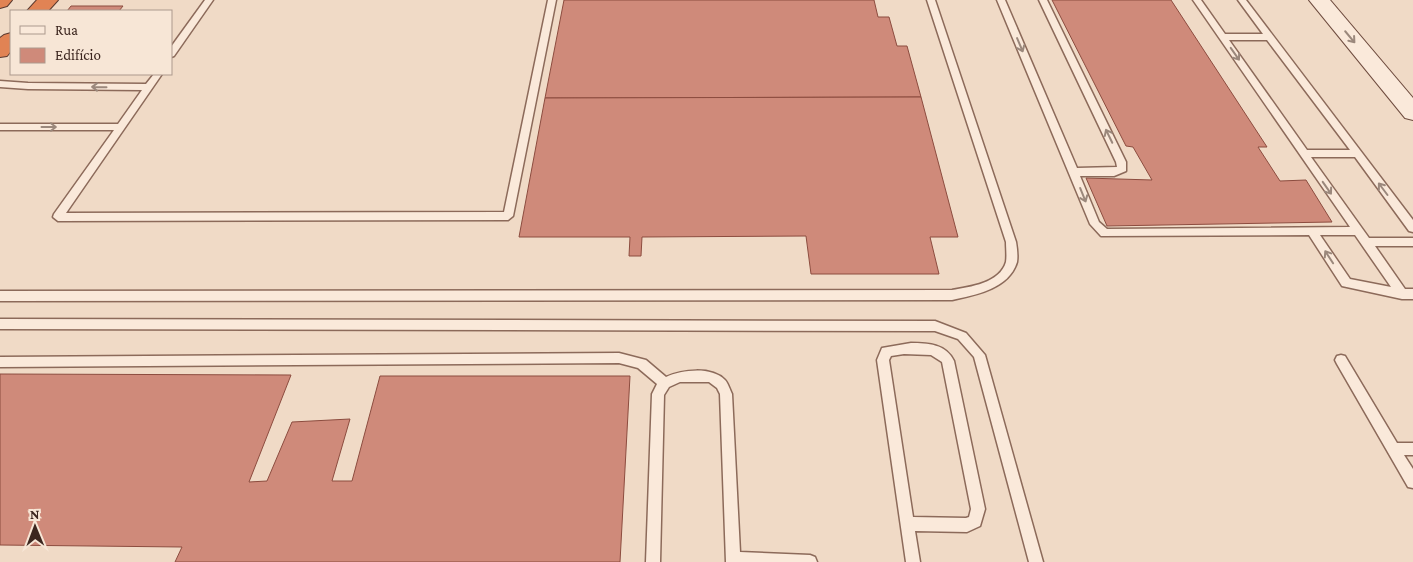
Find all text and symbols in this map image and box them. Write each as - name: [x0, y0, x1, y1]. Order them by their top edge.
- legend: [10, 10, 172, 75]
- text: Rua: [55, 22, 78, 38]
- one-way arrow: [1344, 31, 1355, 44]
- one-way arrow: [1016, 37, 1026, 52]
- text: Edifício: [55, 47, 101, 63]
- one-way arrow: [1230, 47, 1240, 61]
- one-way arrow: [91, 82, 108, 92]
- one-way arrow: [40, 122, 56, 132]
- one-way arrow: [1104, 129, 1114, 144]
- one-way arrow: [1322, 181, 1332, 195]
- one-way arrow: [1378, 183, 1389, 196]
- one-way arrow: [1079, 187, 1089, 202]
- one-way arrow: [1324, 250, 1334, 264]
- north arrow: [10, 502, 60, 552]
- text: N: [30, 506, 40, 522]

